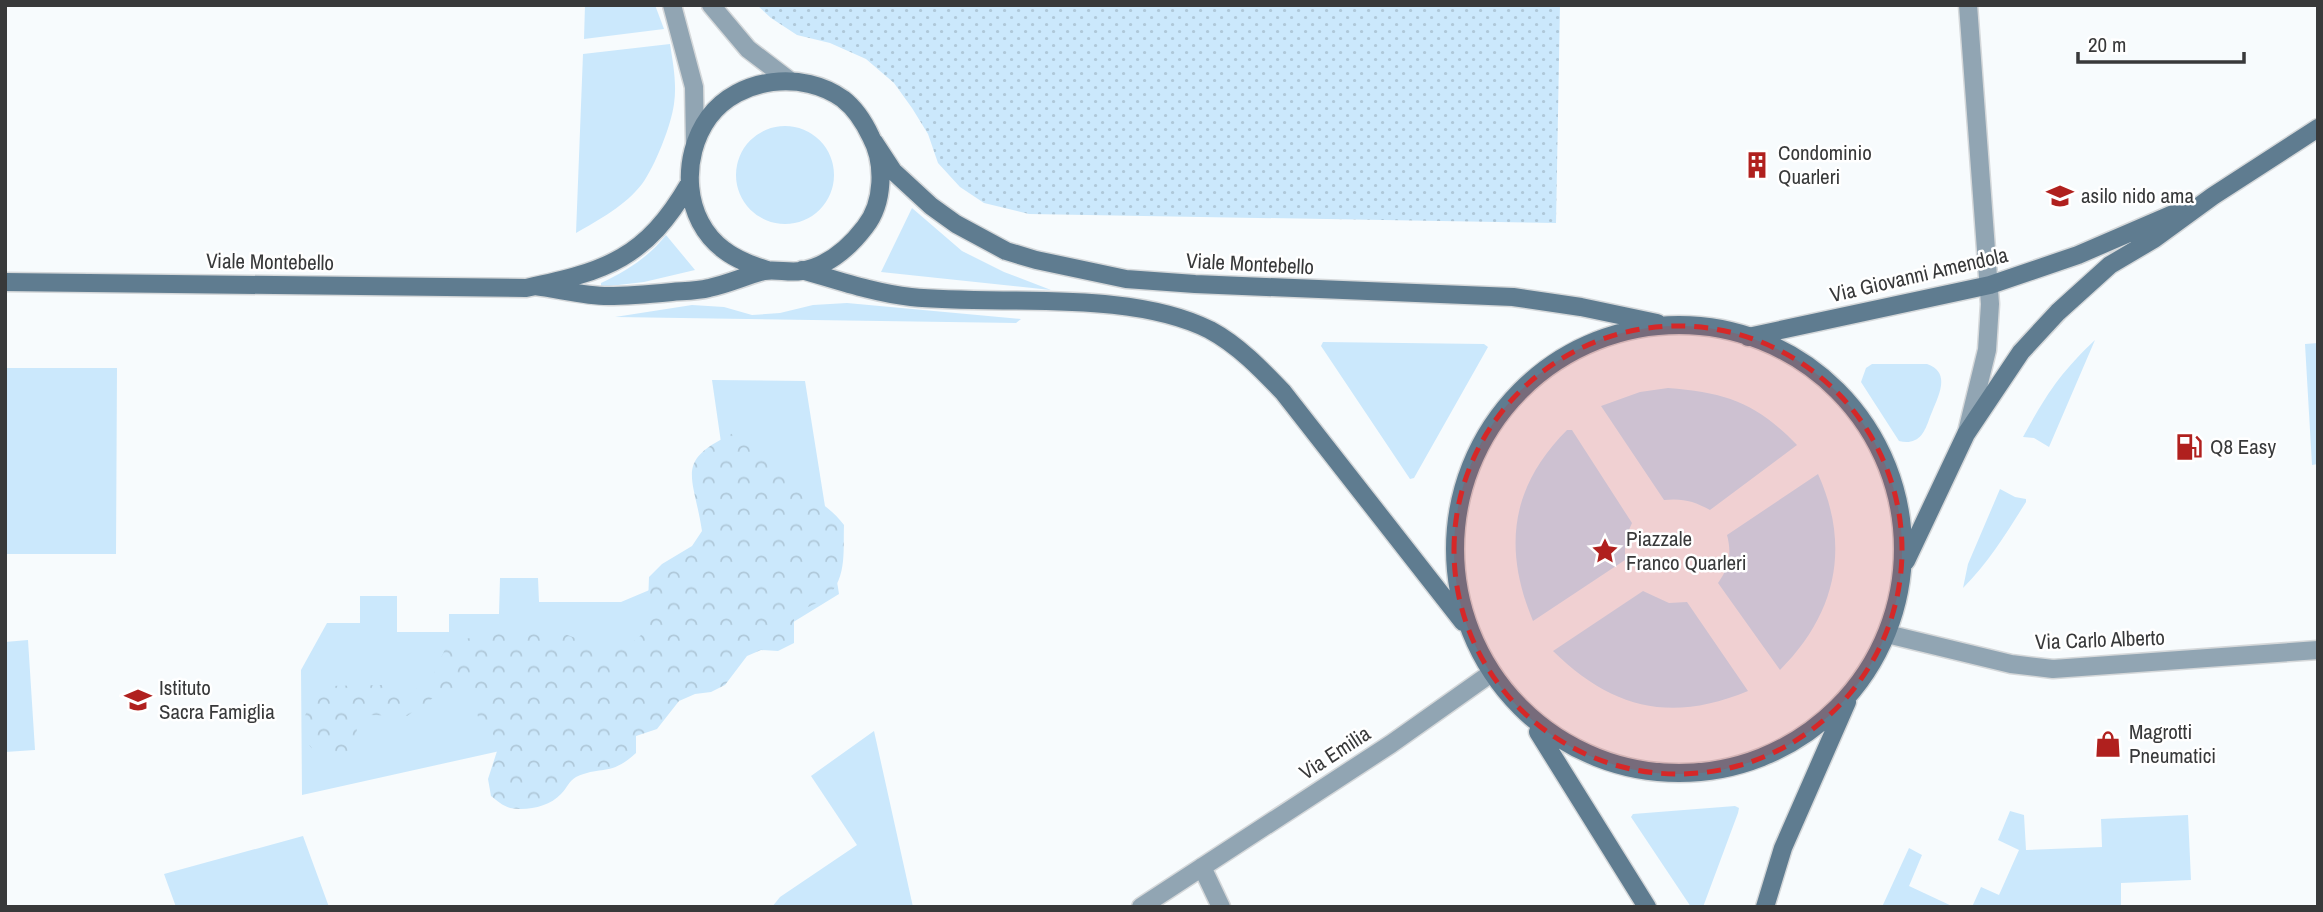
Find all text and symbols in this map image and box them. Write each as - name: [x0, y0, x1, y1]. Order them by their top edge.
- scale bar: [2078, 21, 2244, 65]
- text: 20 m: [2088, 30, 2126, 59]
- place label: Condominio Quarleri: [1778, 138, 1872, 191]
- building icon: Condominio Quarleri: [1742, 150, 1772, 180]
- school or university icon: asilo nido ama: [2045, 181, 2075, 211]
- place label: asilo nido ama: [2081, 181, 2194, 210]
- street label: Via Giovanni Amendola: [1827, 240, 2011, 309]
- street label: Viale Montebello: [206, 246, 334, 277]
- street label: Viale Montebello: [1185, 246, 1315, 281]
- fuel station icon: Q8 Easy: [2174, 432, 2204, 462]
- place label: Q8 Easy: [2210, 432, 2276, 461]
- place label: Piazzale Franco Quarleri: [1626, 524, 1747, 577]
- place icon: Piazzale Franco Quarleri: [1590, 536, 1620, 566]
- street label: Via Carlo Alberto: [2035, 623, 2165, 656]
- place label: Istituto Sacra Famiglia: [159, 673, 275, 726]
- school or university icon: Istituto Sacra Famiglia: [123, 685, 153, 715]
- place label: Magrotti Pneumatici: [2129, 717, 2216, 770]
- street label: Via Emilia: [1294, 719, 1376, 786]
- shop icon: Magrotti Pneumatici: [2093, 729, 2123, 759]

